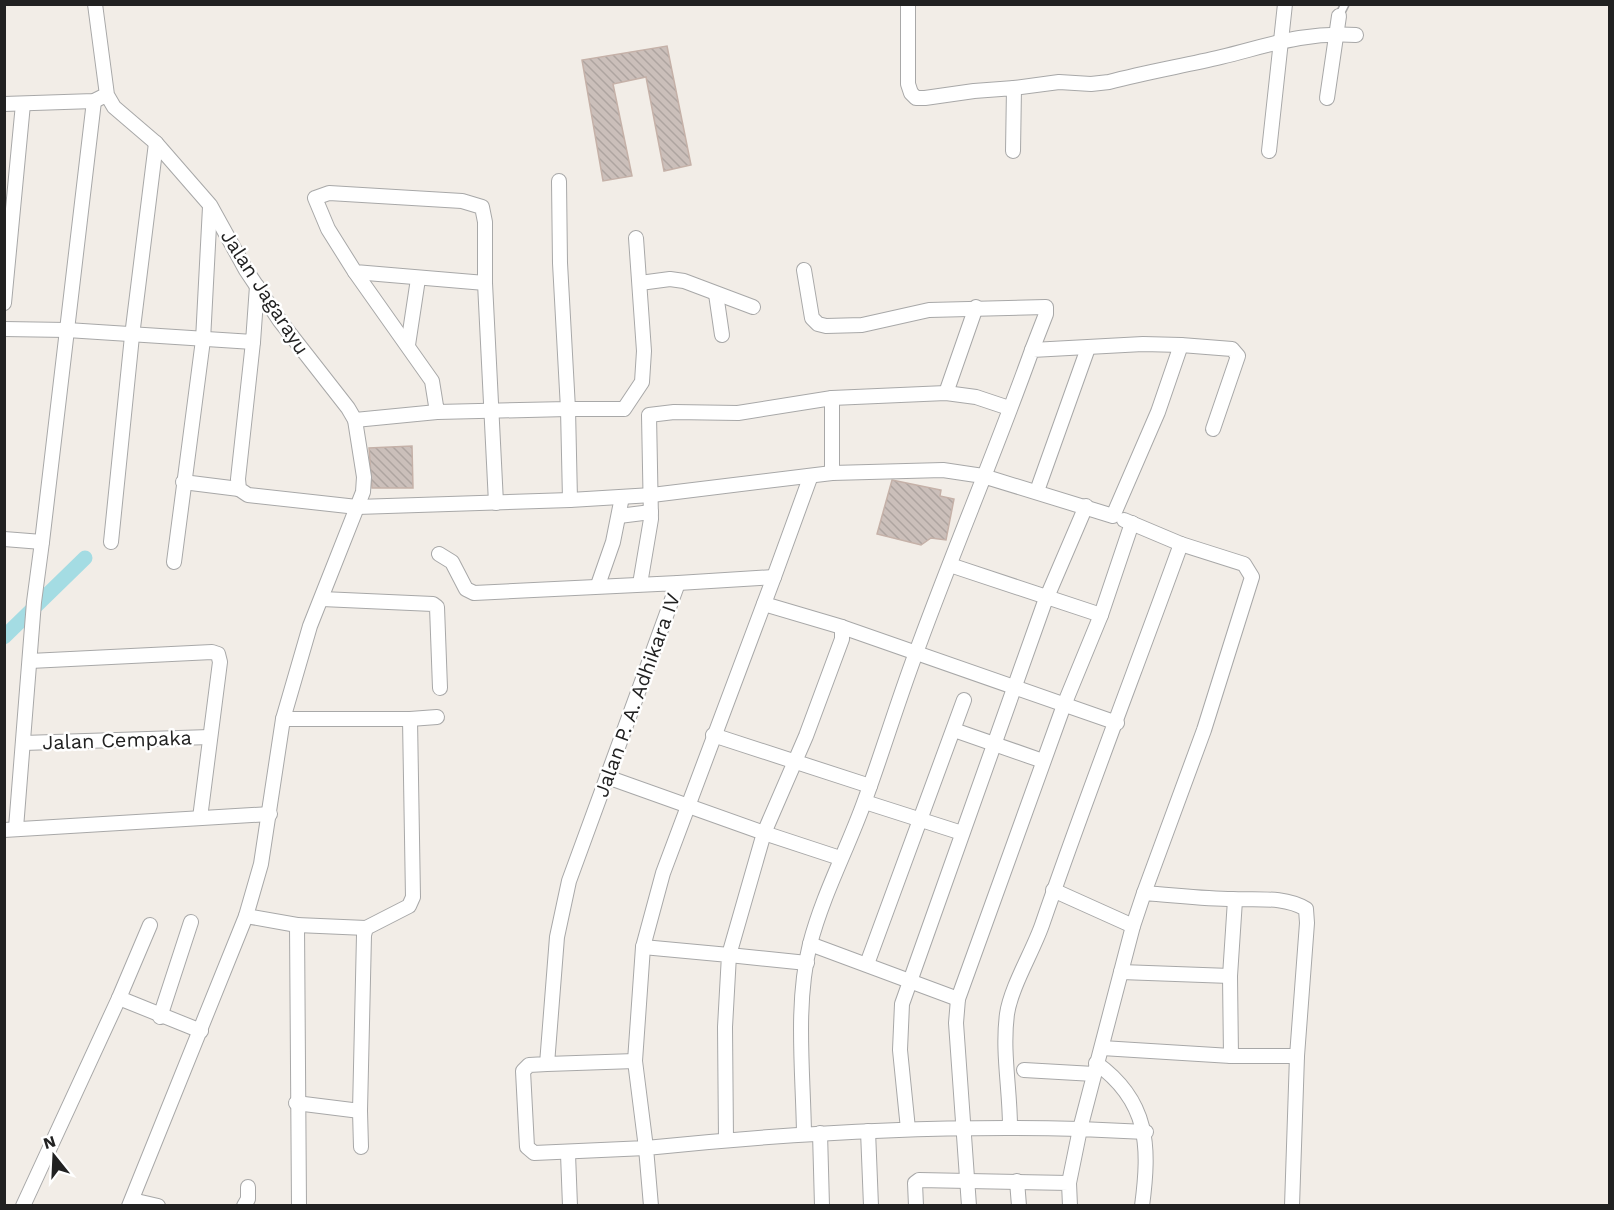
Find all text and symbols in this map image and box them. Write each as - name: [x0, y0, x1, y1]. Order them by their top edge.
- street label: Jalan Jagarayu: [216, 225, 314, 359]
- street label: Jalan P. A. Adhikara IV: [589, 590, 685, 800]
- street label: Jalan Cempaka: [42, 725, 192, 755]
- north arrow: [24, 1126, 84, 1186]
- text: N: [41, 1131, 58, 1153]

